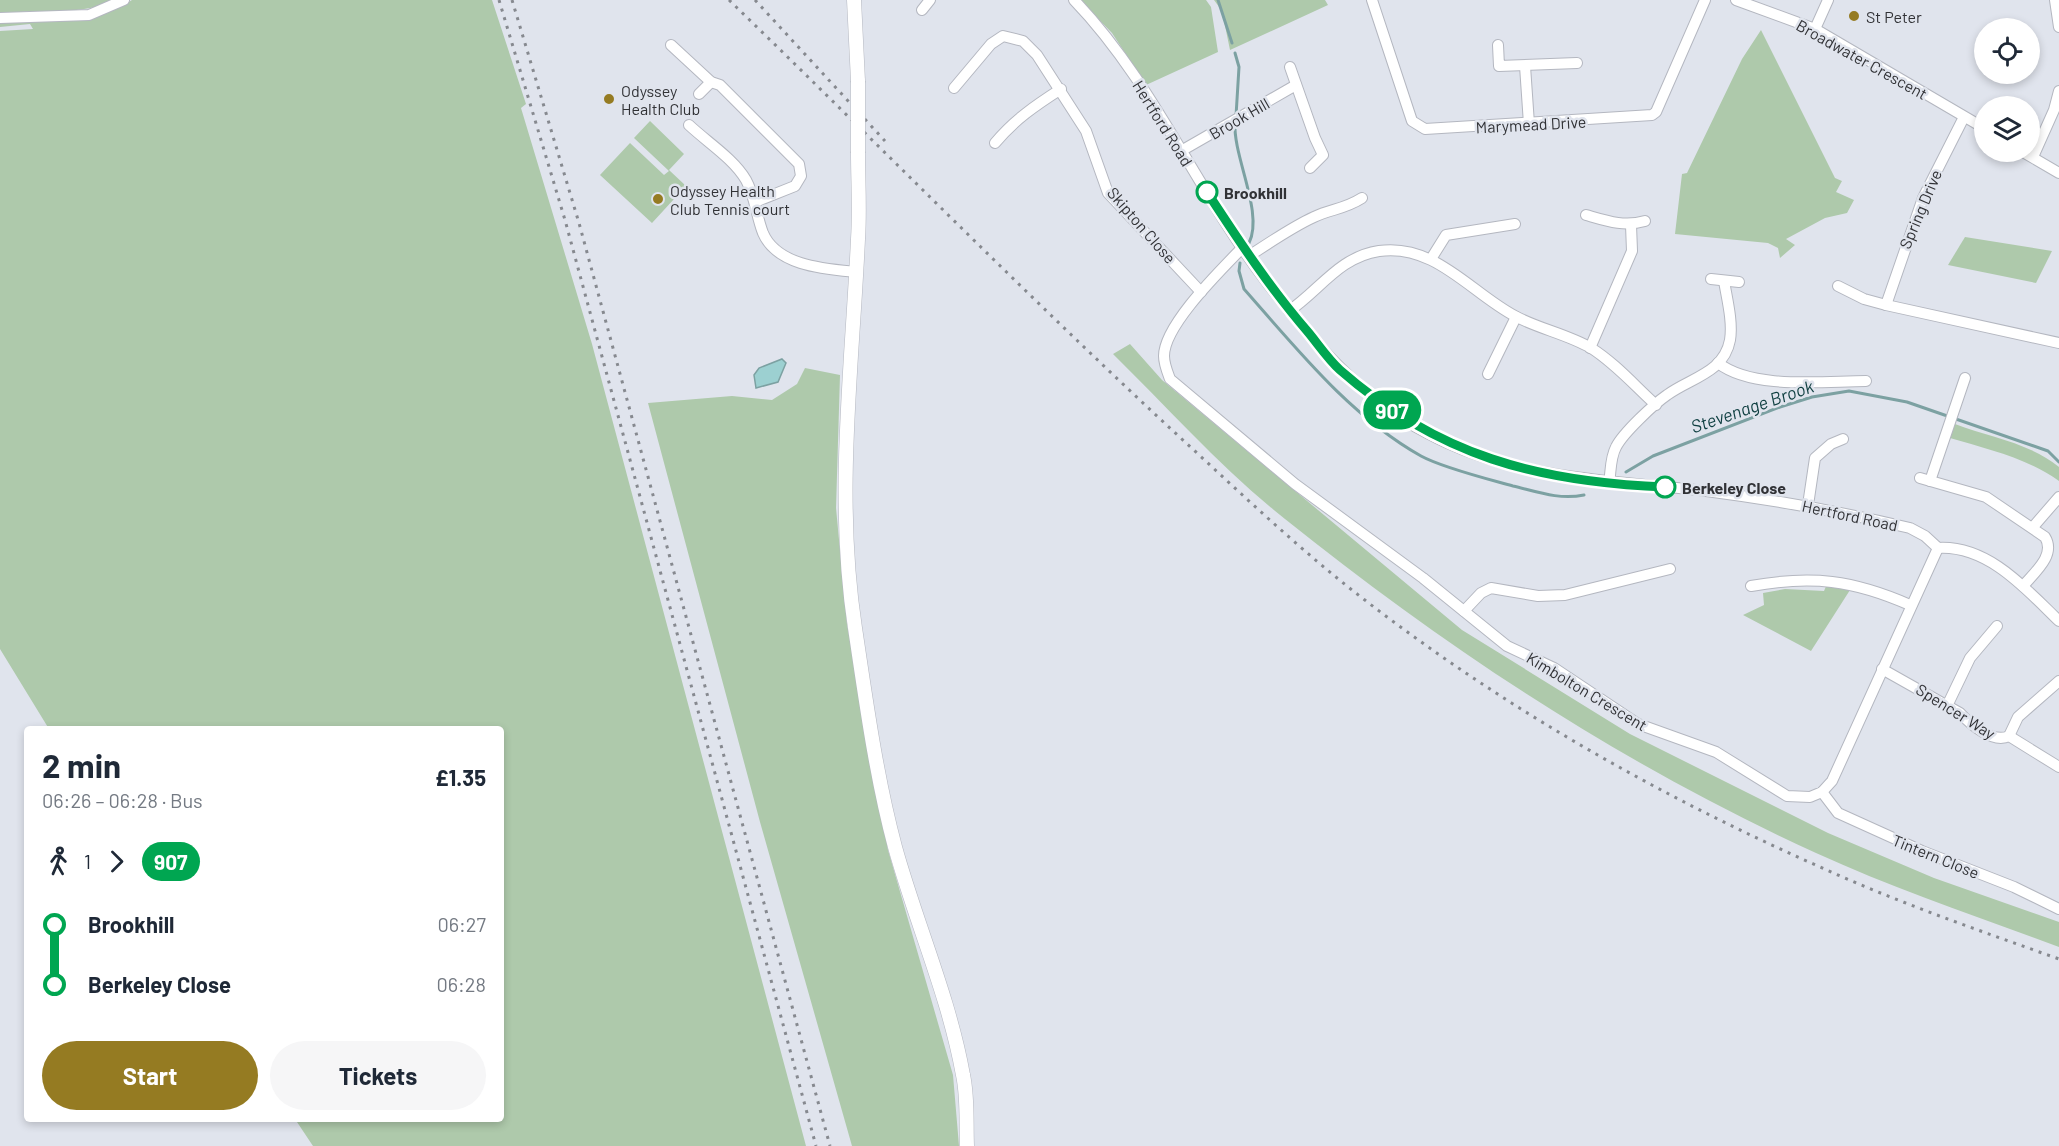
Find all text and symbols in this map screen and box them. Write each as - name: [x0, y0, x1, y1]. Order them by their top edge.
- place label: St Peter: [1866, 7, 1922, 26]
- marker: St Peter: [1847, 9, 1861, 23]
- street label: Broadwater Crescent: [1793, 15, 1931, 103]
- map controls: [1974, 18, 2040, 162]
- button: locate: [1974, 18, 2040, 84]
- street label: Hertford Road: [1129, 77, 1197, 169]
- place label: Odyssey Health Club: [621, 81, 700, 118]
- marker: Odyssey Health Club: [602, 92, 616, 106]
- street label: Brook Hill: [1206, 93, 1272, 143]
- button: layers: [1974, 96, 2040, 162]
- street label: Marymead Drive: [1475, 112, 1587, 136]
- street label: Spring Drive: [1895, 167, 1945, 251]
- place label: Odyssey Health Club Tennis court: [670, 181, 790, 218]
- marker: Brookhill: [1196, 181, 1218, 203]
- street label: Skipton Close: [1104, 183, 1180, 267]
- place label: Brookhill: [1224, 183, 1287, 202]
- marker: Odyssey Health Club Tennis court: [651, 192, 665, 206]
- water label: Stevenage Brook: [1688, 375, 1817, 437]
- line badge: 907: [1358, 390, 1426, 430]
- text: 907: [1375, 398, 1409, 423]
- marker: Berkeley Close: [1654, 476, 1676, 498]
- place label: Berkeley Close: [1682, 478, 1786, 497]
- street label: Hertford Road: [1800, 496, 1900, 534]
- street label: Kimbolton Crescent: [1523, 648, 1651, 734]
- street label: Spencer Way: [1913, 679, 2000, 743]
- text: 2 min: [42, 745, 121, 785]
- text: £1.35: [435, 764, 486, 790]
- text: 06:26 – 06:28 · Bus: [42, 788, 203, 812]
- street label: Tintern Close: [1890, 830, 1982, 882]
- icon: walk: [42, 845, 75, 878]
- icon: forward: [100, 845, 133, 878]
- text: 1: [84, 849, 91, 873]
- text: 907: [154, 849, 188, 874]
- text: Brookhill: [88, 911, 174, 937]
- text: 06:27: [437, 912, 486, 936]
- text: Berkeley Close: [88, 971, 231, 997]
- text: 06:28: [436, 972, 486, 996]
- button: Start: [42, 1041, 258, 1110]
- button: Tickets: [270, 1041, 486, 1110]

